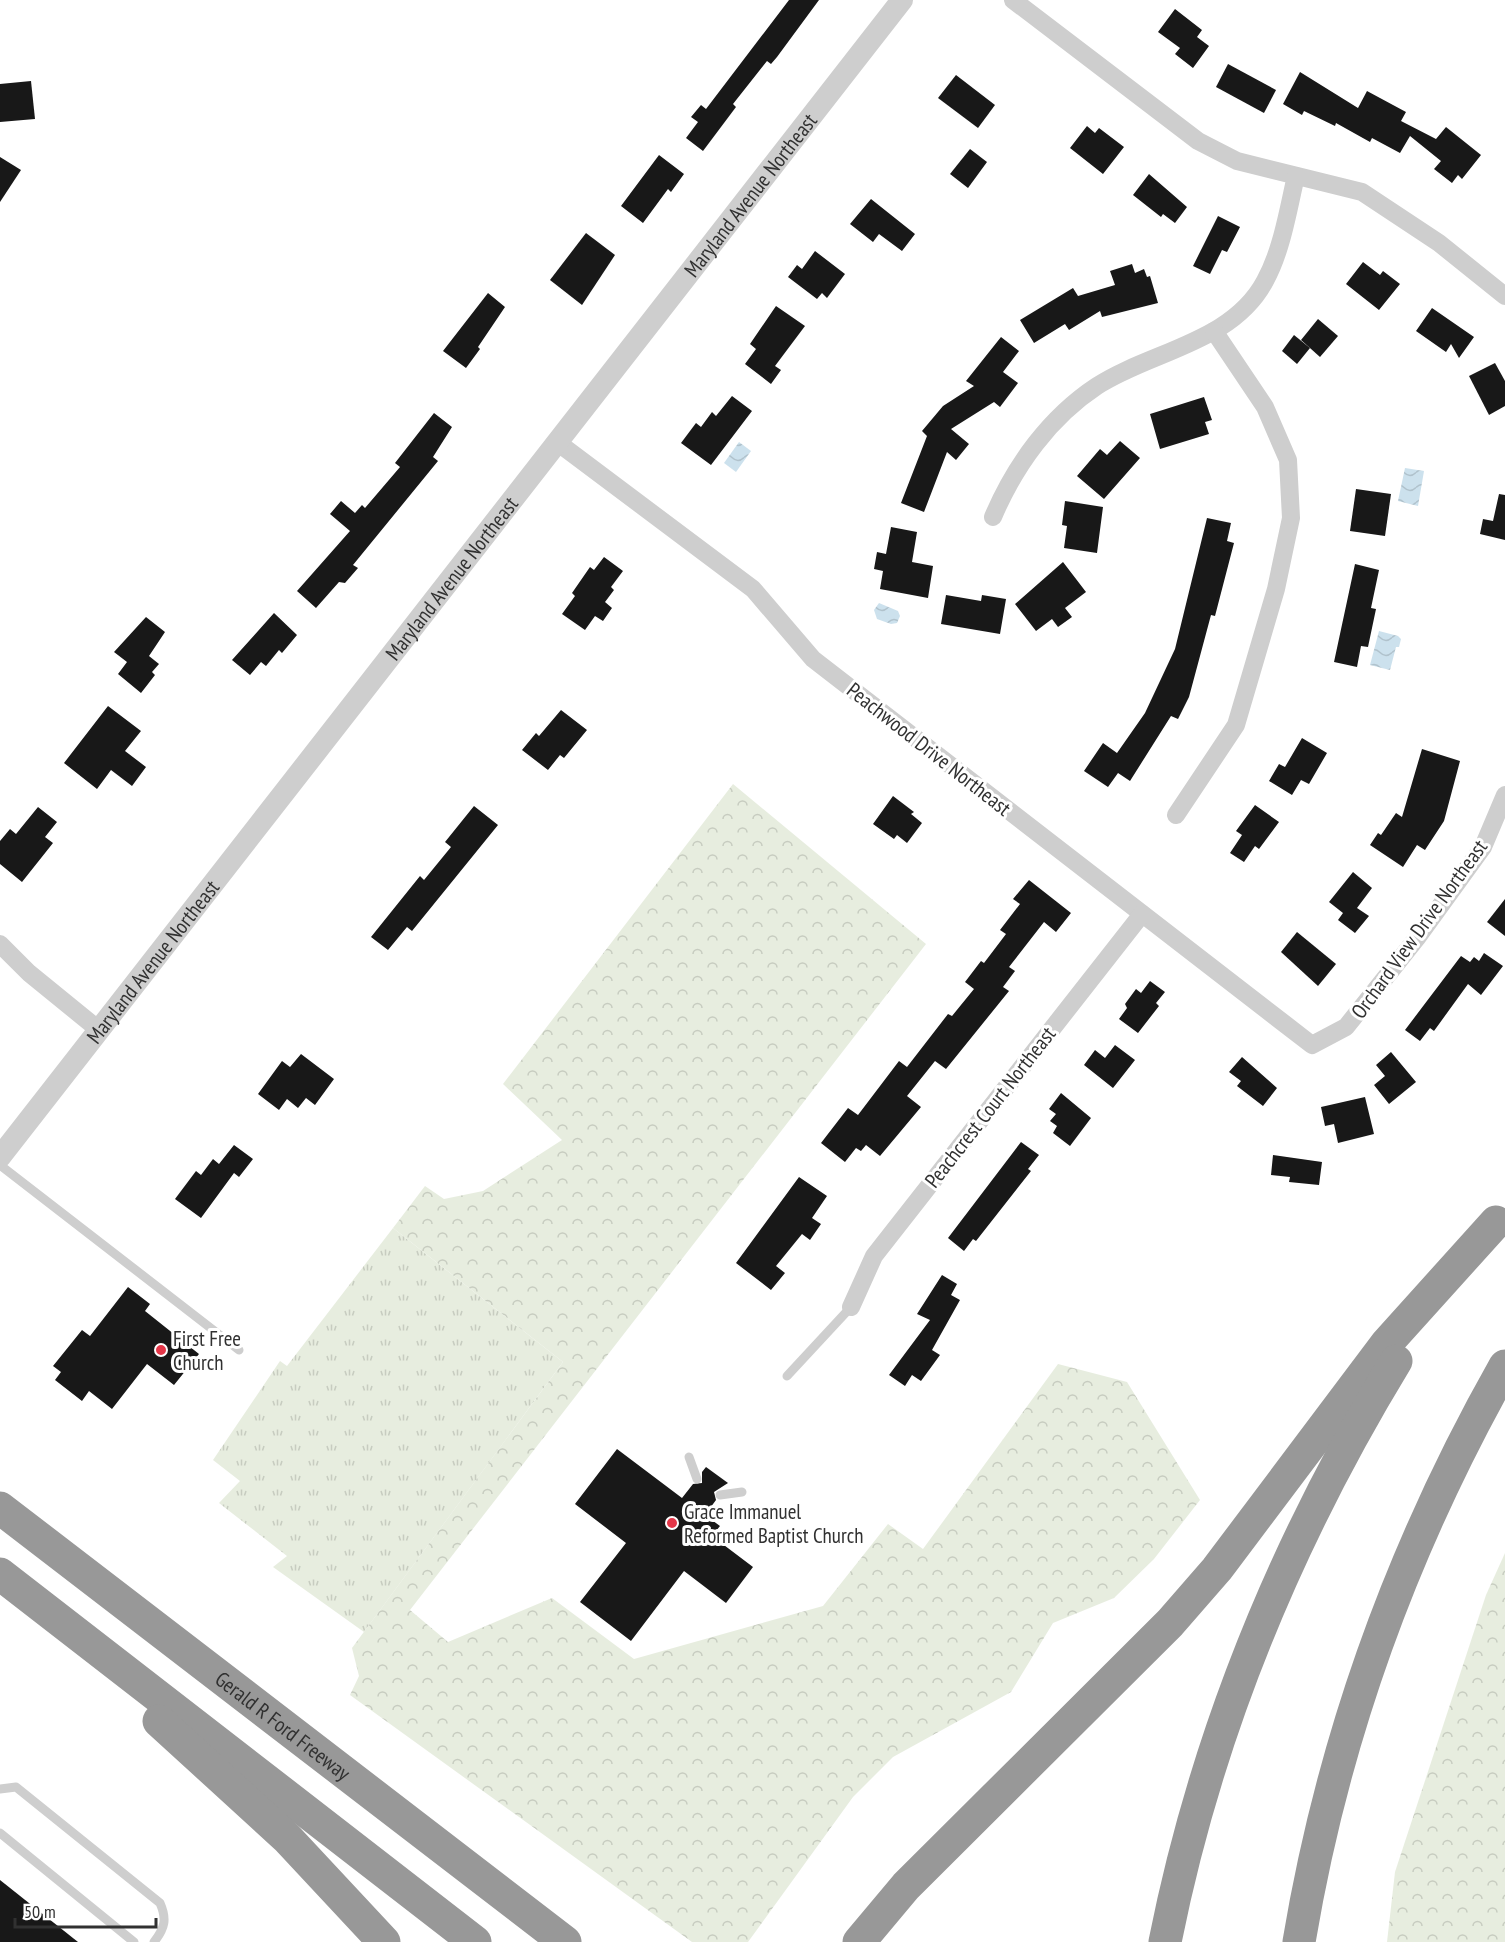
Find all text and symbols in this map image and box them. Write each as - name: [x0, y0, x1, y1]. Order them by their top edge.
- street label: Maryland Avenue Northeast: [678, 107, 822, 282]
- street label: Maryland Avenue Northeast: [379, 491, 524, 665]
- street label: Peachwood Drive Northeast: [842, 677, 1017, 822]
- street label: Orchard View Drive Northeast: [1345, 834, 1493, 1024]
- street label: Maryland Avenue Northeast: [80, 874, 225, 1049]
- street label: Peachcrest Court Northeast: [919, 1021, 1061, 1193]
- place label: First Free Church: [173, 1325, 241, 1376]
- marker: First Free Church: [154, 1343, 168, 1357]
- place label: Grace Immanuel Reformed Baptist Church: [684, 1498, 863, 1549]
- marker: Grace Immanuel Reformed Baptist Church: [665, 1516, 679, 1530]
- street label: Gerald R Ford Freeway: [210, 1665, 356, 1786]
- scale bar: [15, 1891, 156, 1929]
- text: 50 m: [24, 1900, 56, 1923]

